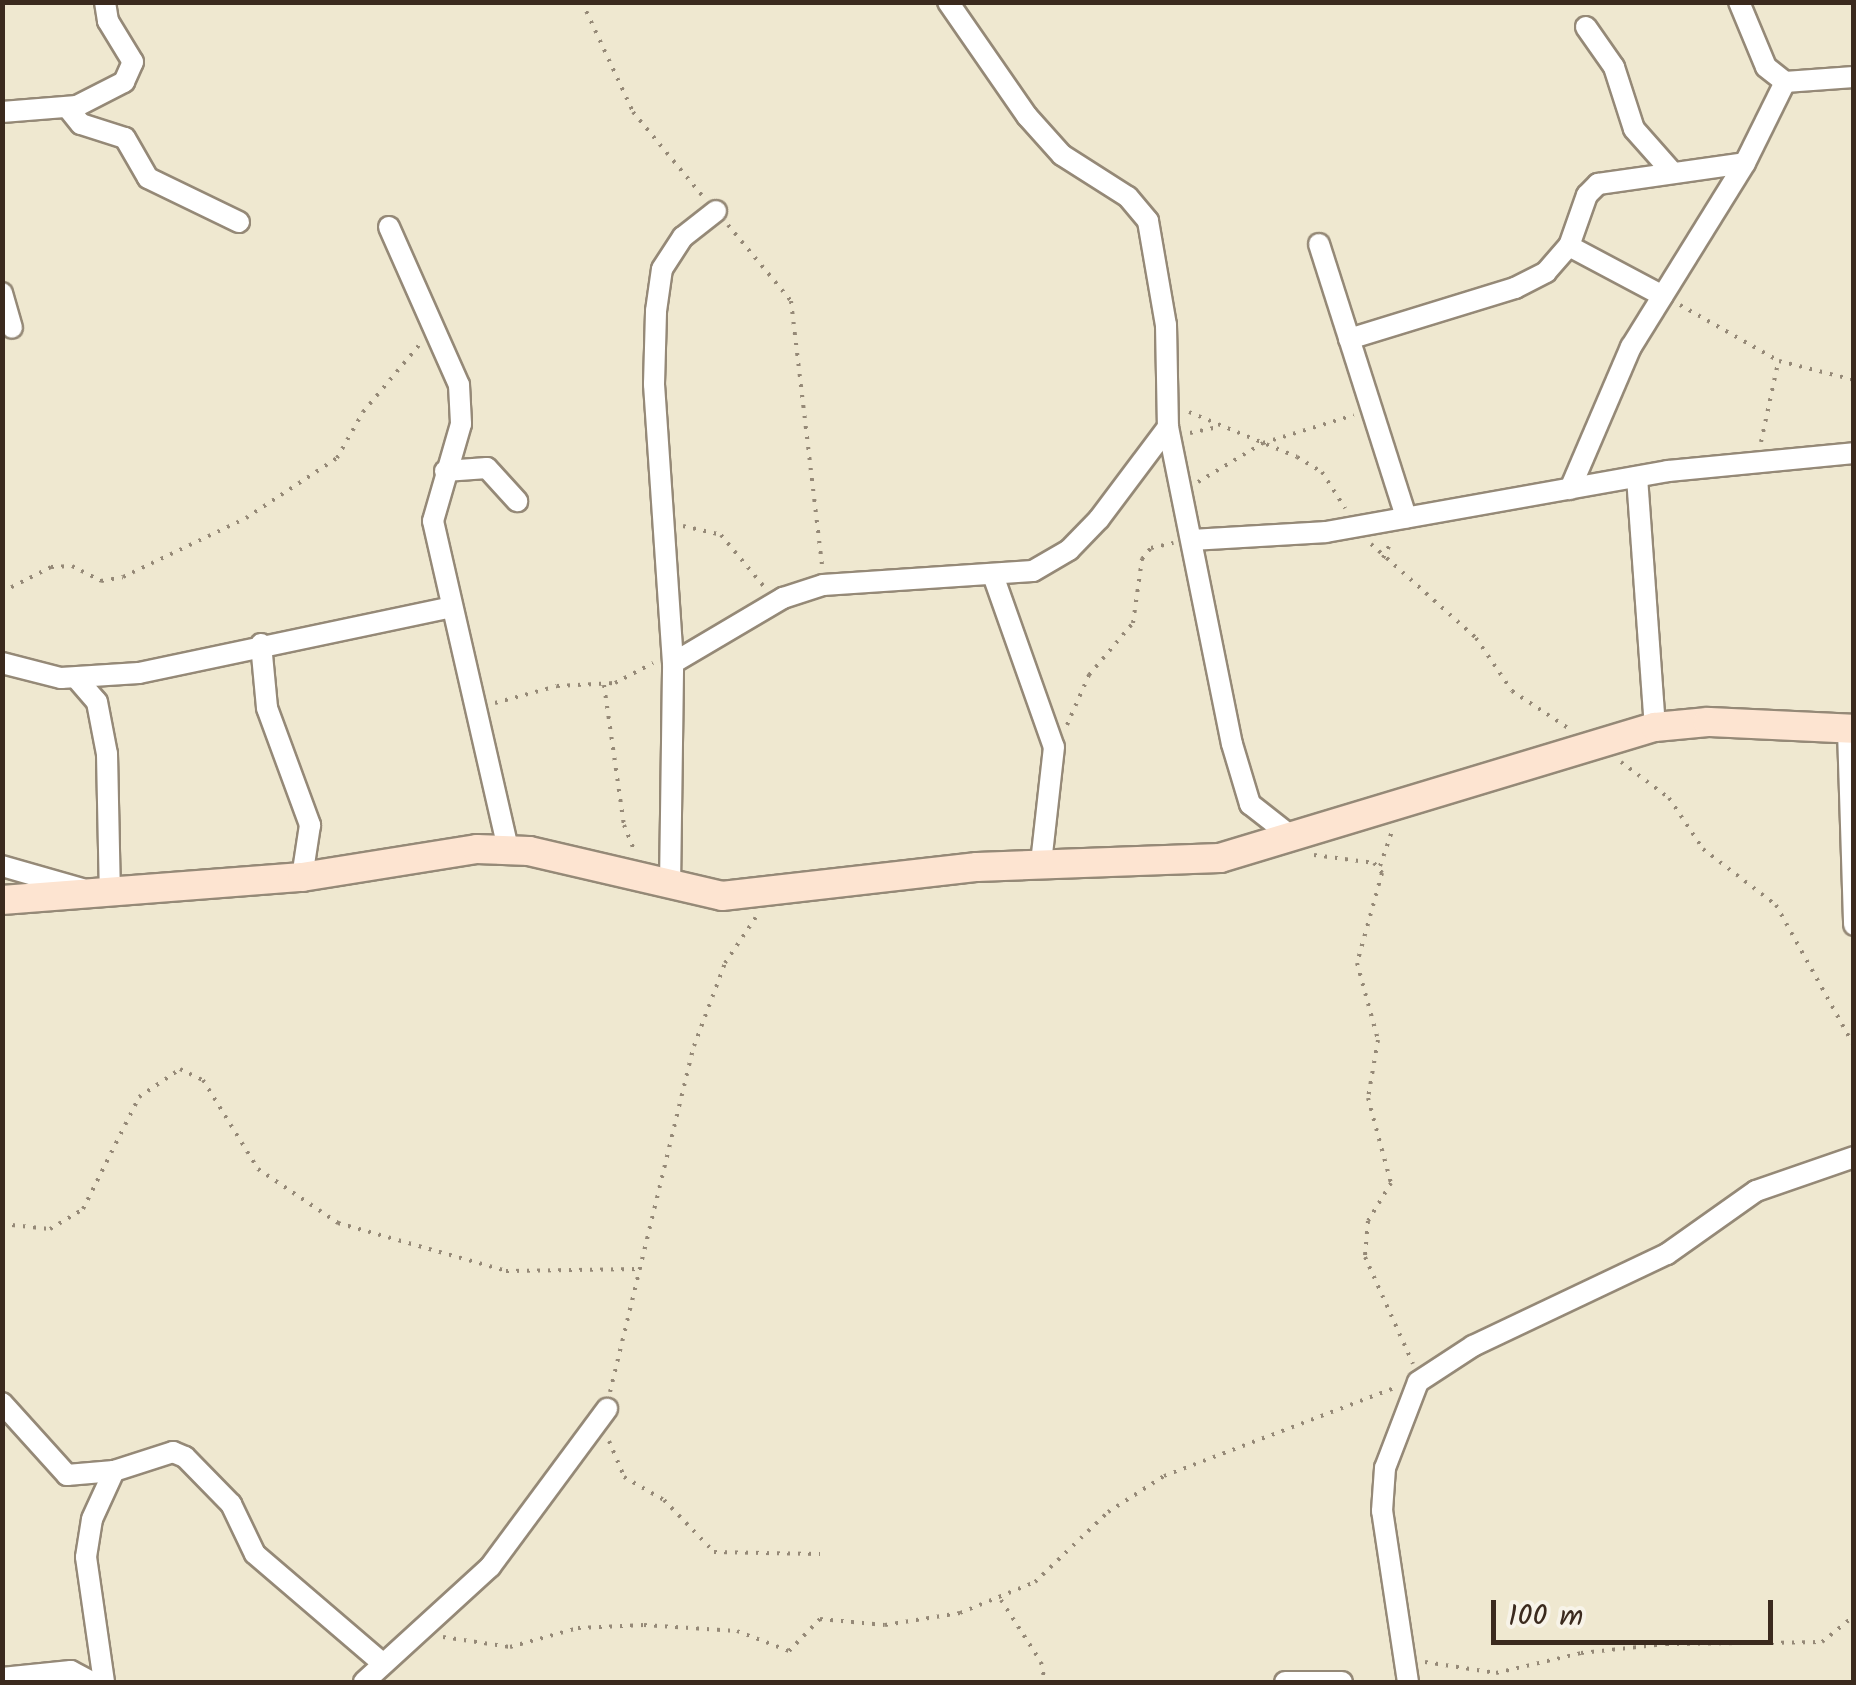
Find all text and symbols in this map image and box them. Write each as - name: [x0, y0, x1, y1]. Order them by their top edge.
- scale bar: [1496, 1580, 1778, 1642]
- text: 100 m: [1508, 1593, 1583, 1641]

